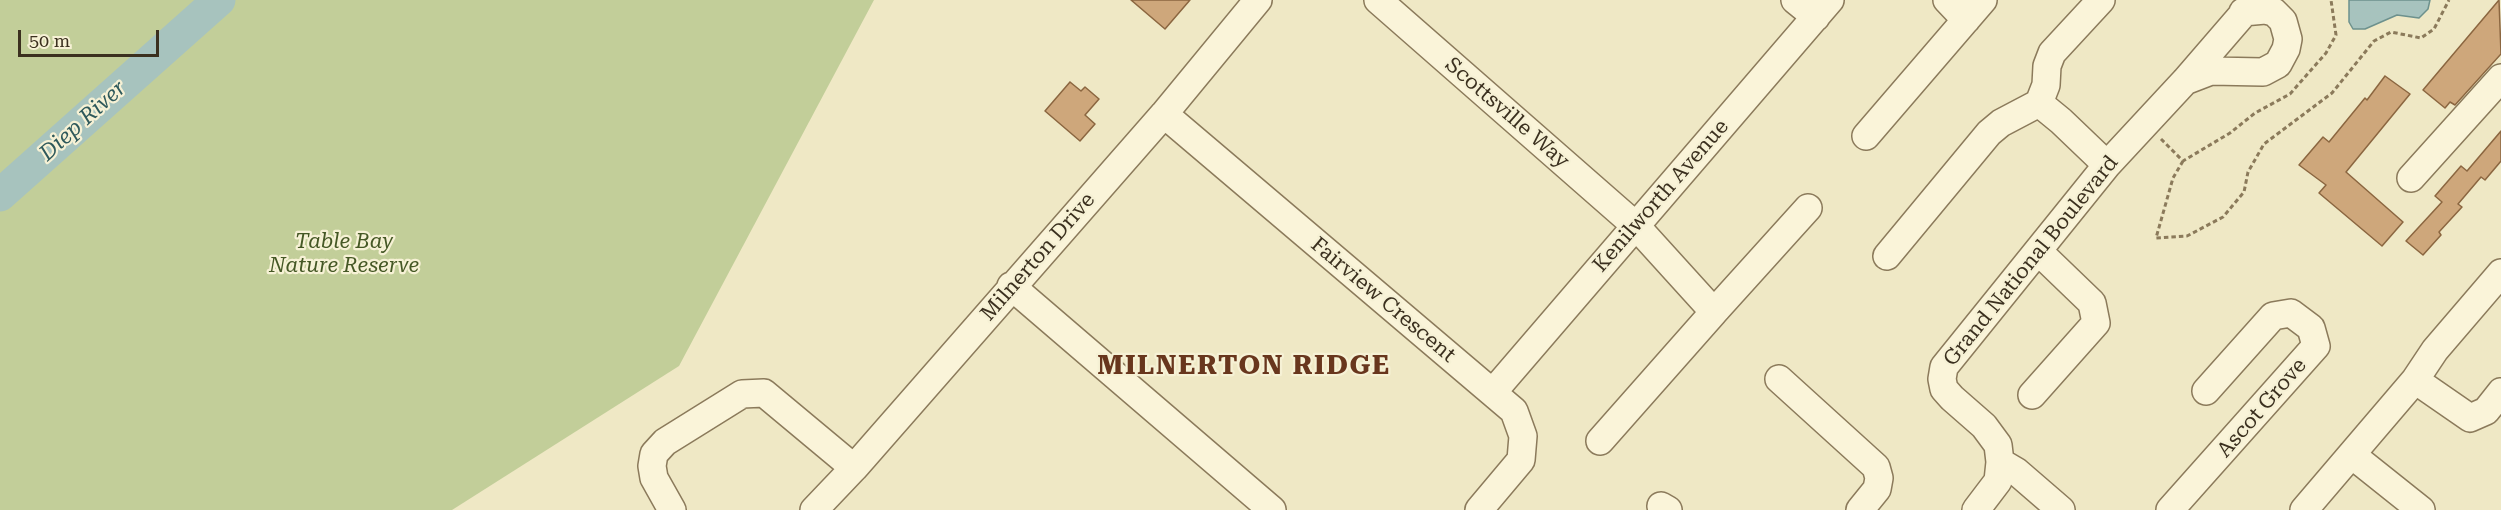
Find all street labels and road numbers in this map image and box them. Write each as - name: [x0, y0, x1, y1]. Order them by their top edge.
- street label: Scottsville Way: [1440, 52, 1574, 174]
- street label: Kenilworth Avenue: [1588, 115, 1734, 277]
- street label: Grand National Boulevard: [1938, 151, 2124, 371]
- street label: Milnerton Drive: [976, 188, 1100, 326]
- street label: Fairview Crescent: [1306, 232, 1460, 368]
- street label: Ascot Grove: [2212, 353, 2312, 463]

